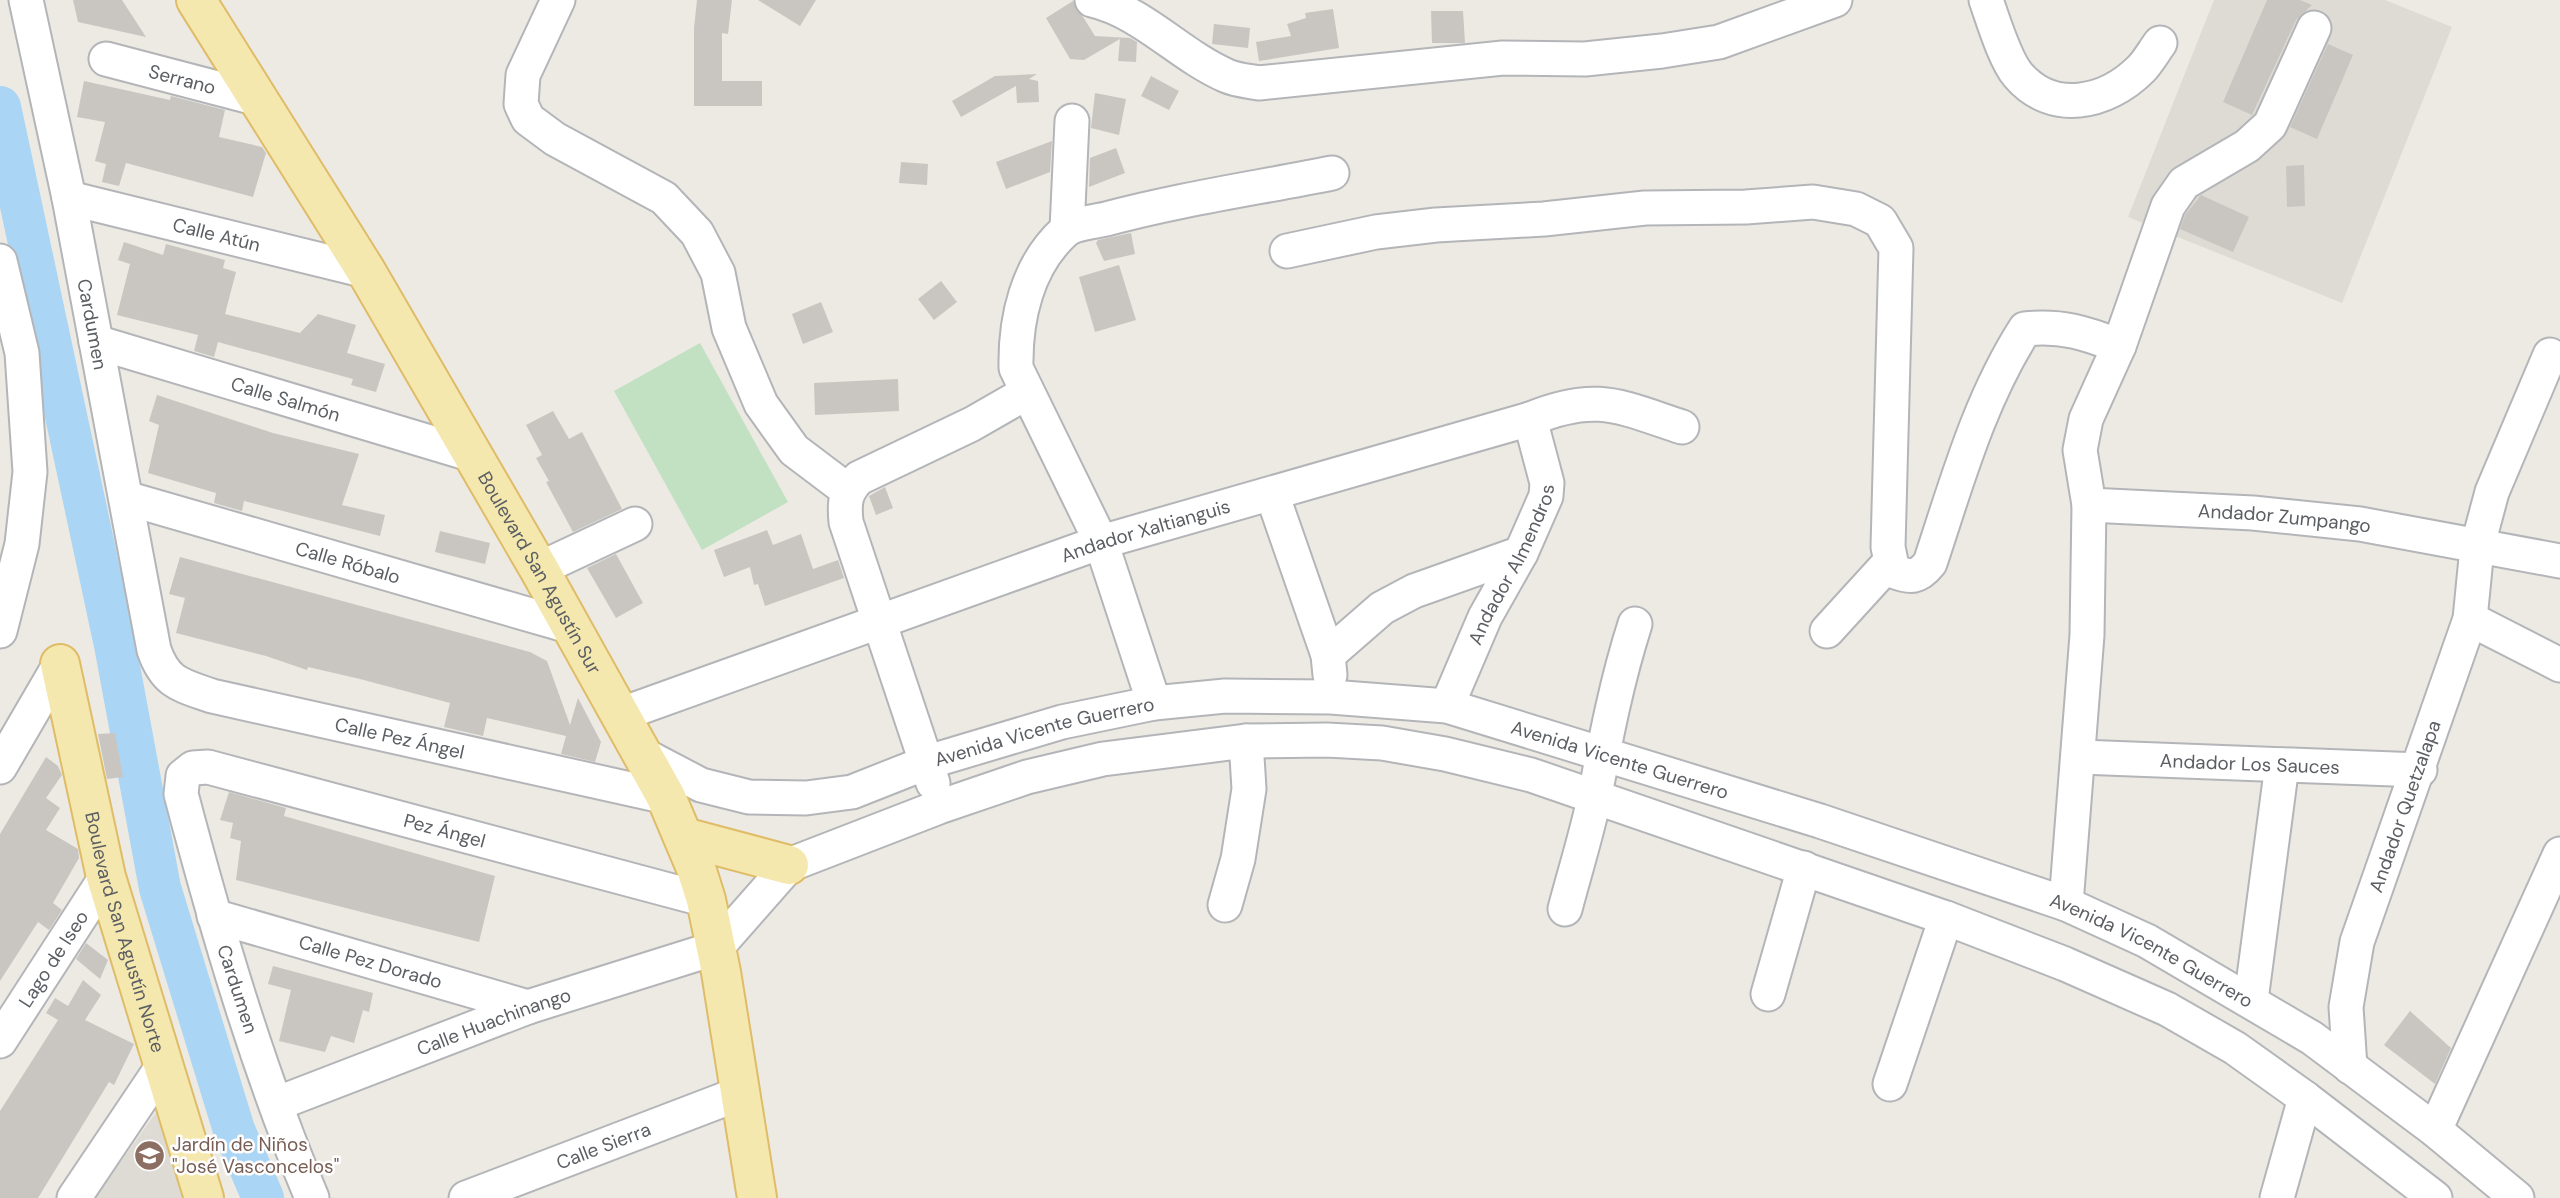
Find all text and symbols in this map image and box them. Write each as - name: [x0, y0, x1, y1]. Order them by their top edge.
- street label: Serrano: [146, 59, 219, 100]
- street label: Calle Atún: [170, 212, 263, 258]
- street label: Cardumen: [71, 277, 113, 372]
- street label: Calle Salmón: [228, 371, 343, 428]
- street label: Boulevard San Agustín Sur: [472, 467, 607, 678]
- street label: Andador Almendros: [1463, 484, 1560, 649]
- street label: Andador Xaltianguis: [1057, 494, 1233, 568]
- street label: Andador Zumpango: [2197, 498, 2373, 539]
- street label: Calle Róbalo: [292, 536, 403, 590]
- street label: Avenida Vicente Guerrero: [932, 691, 1157, 772]
- street label: Calle Pez Ángel: [332, 712, 467, 765]
- street label: Avenida Vicente Guerrero: [1508, 715, 1732, 805]
- street label: Andador Quetzalapa: [2363, 717, 2447, 896]
- street label: Andador Los Sauces: [2159, 748, 2340, 780]
- street label: Pez Ángel: [401, 808, 488, 854]
- street label: Boulevard San Agustín Norte: [79, 809, 171, 1056]
- street label: Avenida Vicente Guerrero: [2047, 888, 2258, 1014]
- street label: Lago de Iseo: [13, 906, 94, 1012]
- street label: Calle Pez Dorado: [296, 929, 445, 994]
- street label: Cardumen: [211, 942, 264, 1037]
- street label: Calle Huachinango: [413, 982, 574, 1062]
- street label: Calle Sierra: [553, 1117, 654, 1175]
- place label: Jardín de Niños "José Vasconcelos": [172, 1132, 339, 1179]
- school or university icon: Jardín de Niños "José Vasconcelos": [132, 1138, 166, 1172]

